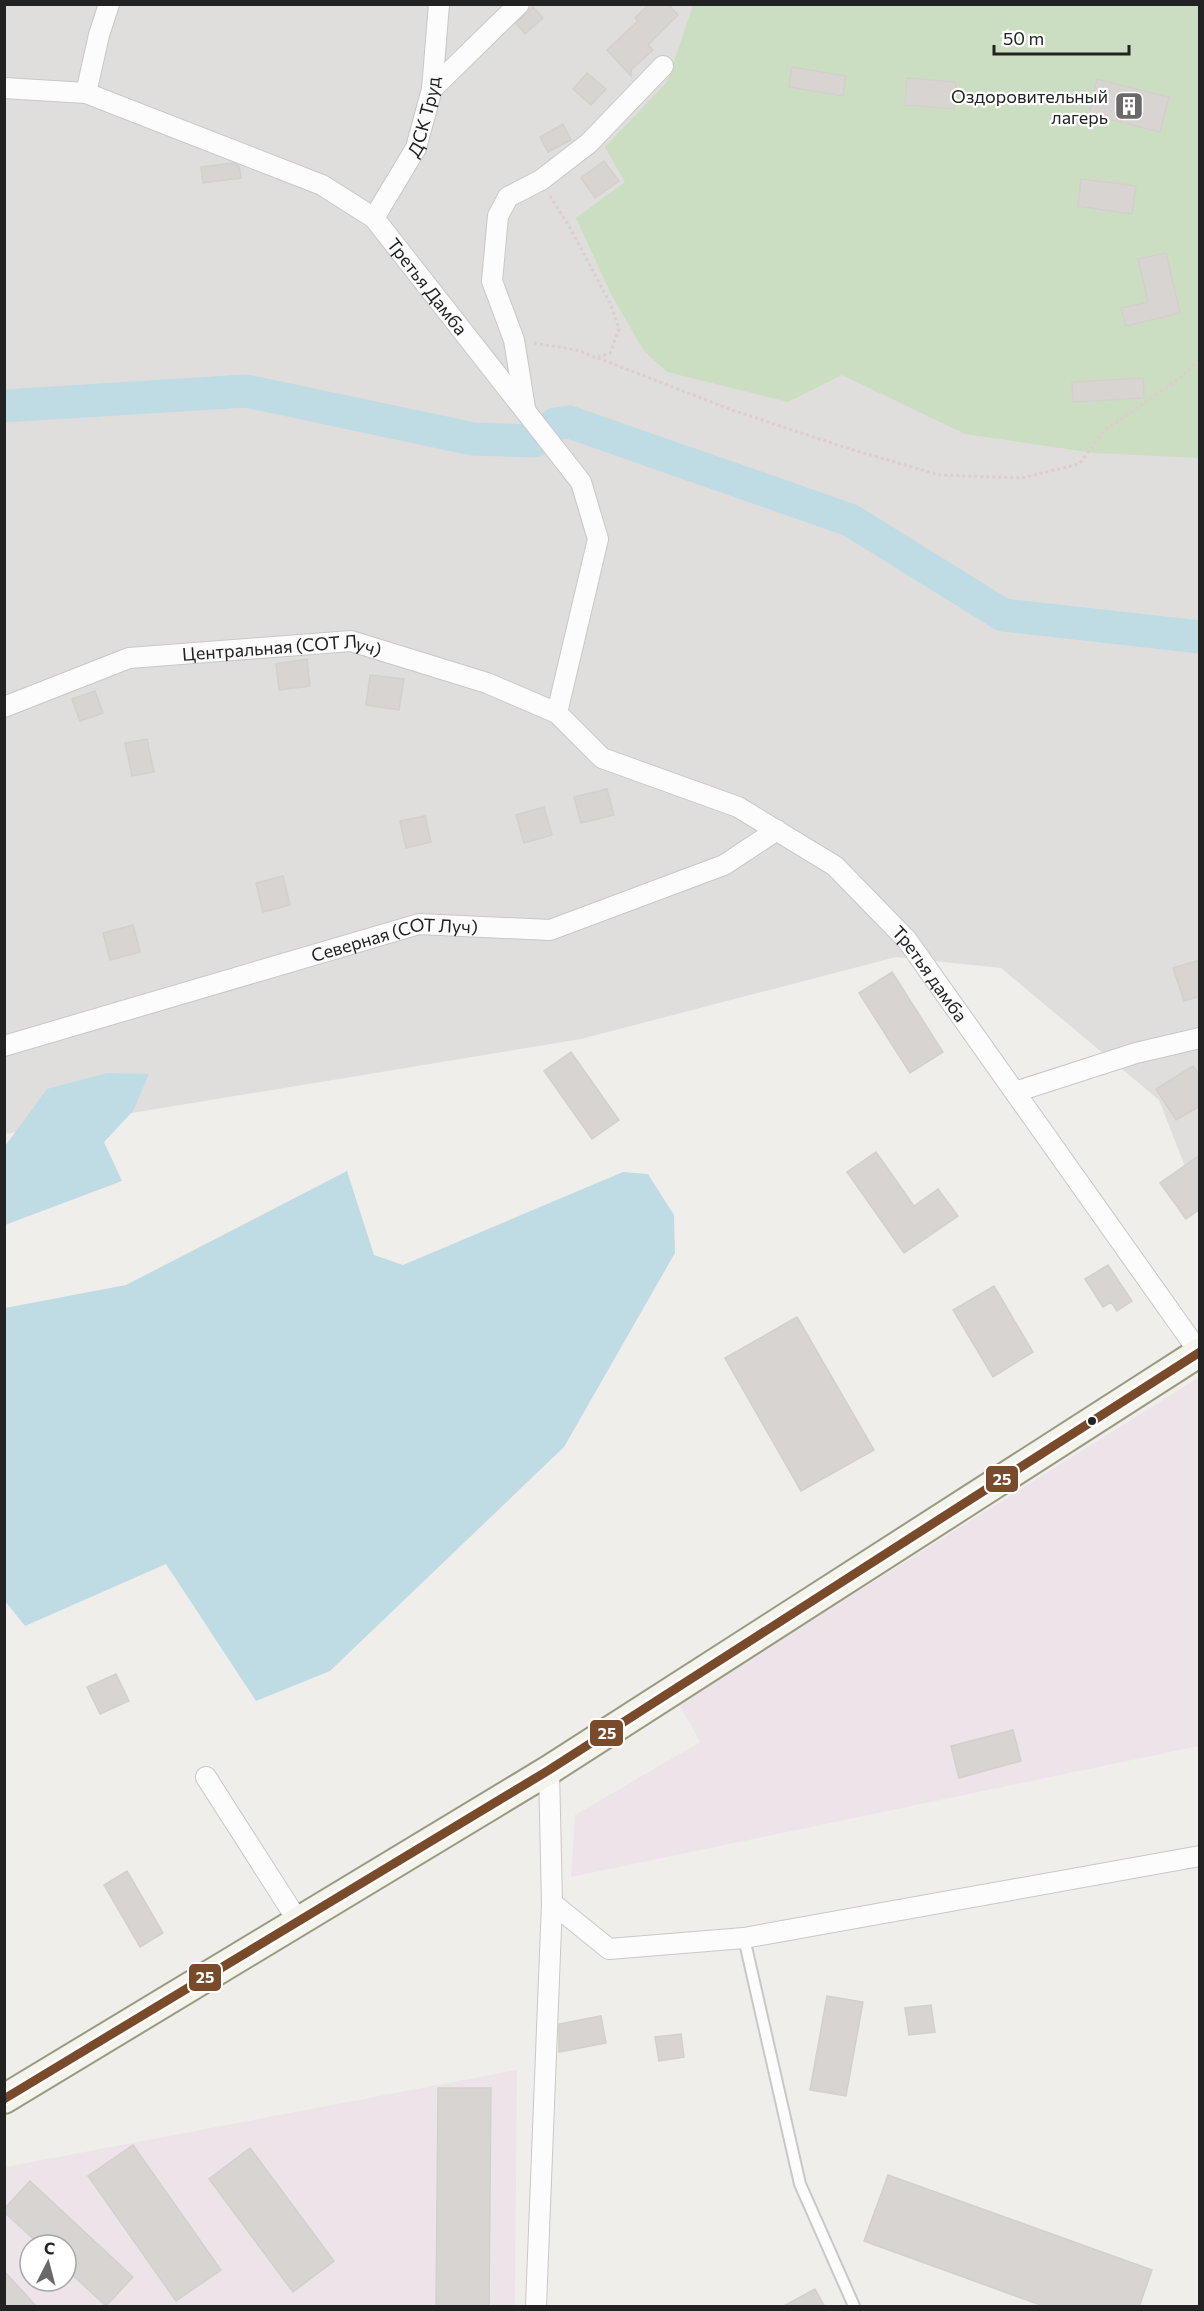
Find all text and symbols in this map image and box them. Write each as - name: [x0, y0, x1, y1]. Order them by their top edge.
- scale bar: [994, 18, 1129, 56]
- text: 50 m: [1003, 27, 1044, 49]
- street label: ДСК Труд: [402, 76, 444, 161]
- place label: Оздоровительный лагерь: [951, 85, 1108, 128]
- building icon: Оздоровительный лагерь: [1113, 90, 1145, 122]
- street label: Третья Дамба: [383, 233, 472, 339]
- street label: Центральная (СОТ Луч): [181, 630, 385, 665]
- street label: Северная (СОТ Луч): [308, 912, 478, 966]
- street label: Третья дамба: [888, 921, 972, 1026]
- unlabelled marker: [1086, 1415, 1098, 1427]
- line badge: 25: [985, 1465, 1019, 1493]
- text: 25: [993, 1469, 1011, 1488]
- line badge: 25: [589, 1719, 624, 1747]
- text: 25: [598, 1723, 616, 1742]
- line badge: 25: [188, 1963, 222, 1992]
- text: 25: [196, 1967, 214, 1986]
- north arrow: [18, 2233, 78, 2293]
- text: С: [43, 2238, 56, 2258]

